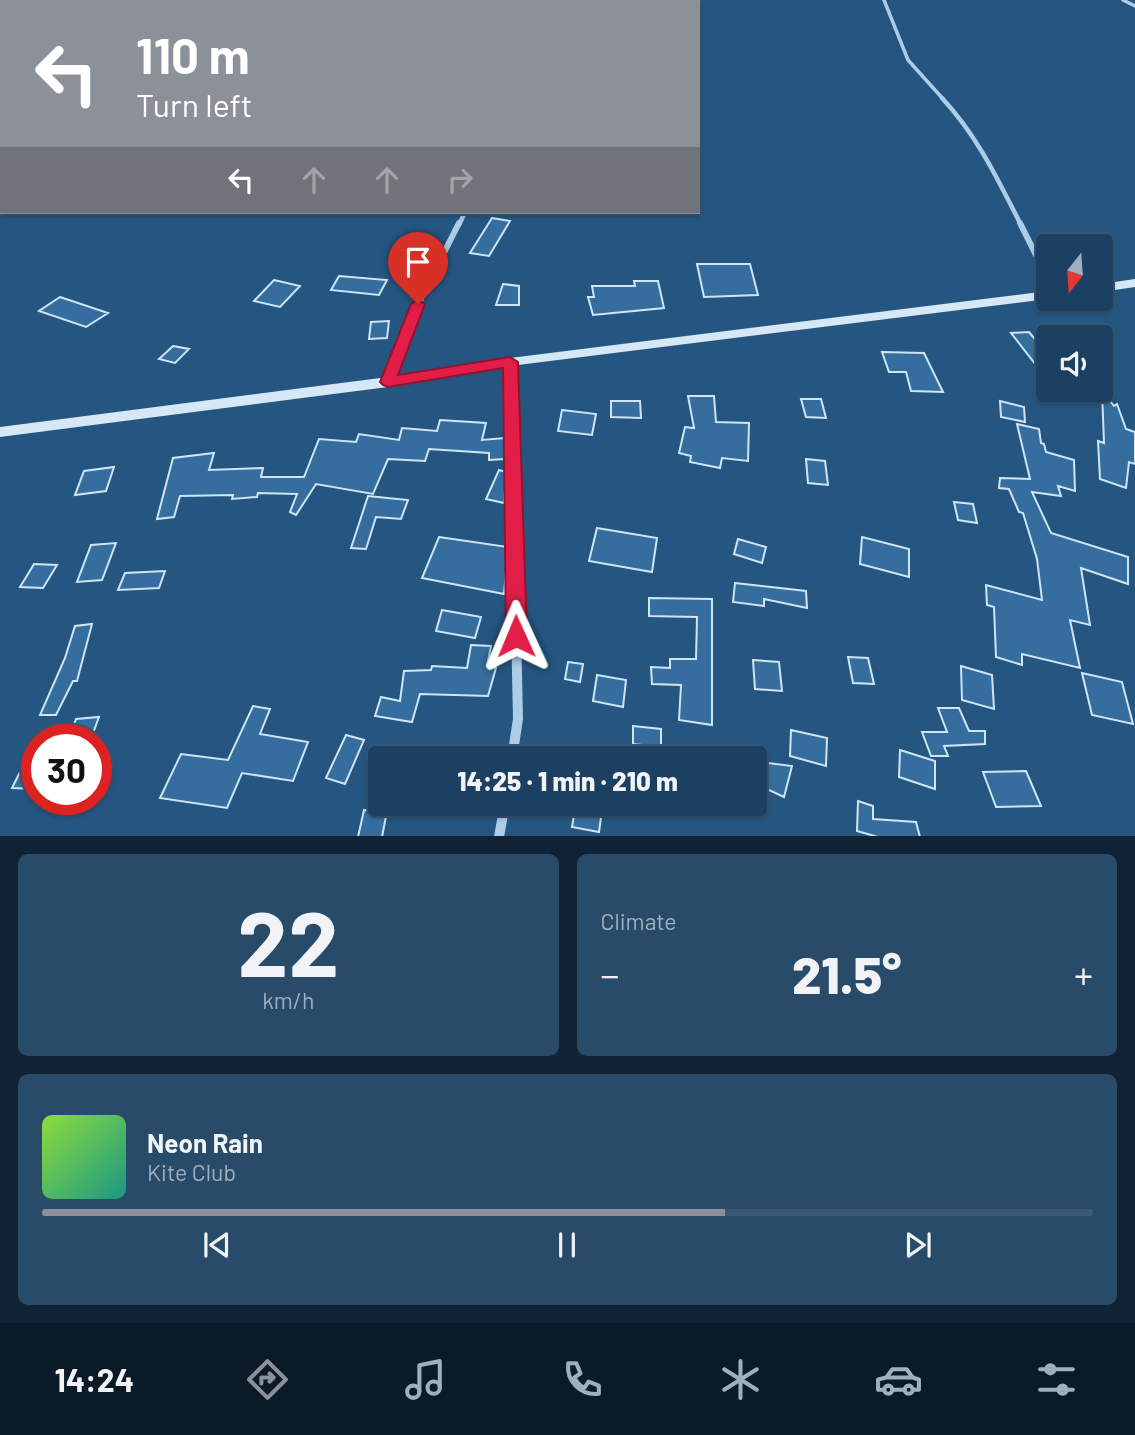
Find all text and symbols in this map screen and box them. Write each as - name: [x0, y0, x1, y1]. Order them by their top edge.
- text: 110 m: [136, 25, 250, 84]
- icon: left: [21, 28, 112, 119]
- text: Turn left: [136, 85, 253, 123]
- icon: left: [222, 161, 260, 199]
- icon: ahead: [295, 161, 333, 199]
- icon: ahead: [368, 161, 406, 199]
- icon: right: [441, 161, 479, 199]
- pin: [388, 232, 448, 304]
- north arrow: [1036, 234, 1113, 312]
- map controls: [1036, 234, 1113, 402]
- icon: arrive: [399, 243, 437, 281]
- button: sound: [1036, 325, 1113, 402]
- position arrow: [479, 599, 553, 673]
- speed limit sign: 30: [21, 724, 112, 815]
- text: 14:25 · 1 min · 210 m: [457, 765, 678, 796]
- text: 22: [237, 886, 339, 995]
- text: Climate: [601, 907, 677, 935]
- text: 21.5°: [792, 942, 902, 1004]
- text: −: [601, 951, 620, 997]
- text: +: [1074, 951, 1093, 997]
- text: km/h: [262, 986, 314, 1014]
- text: Neon Rain: [147, 1127, 263, 1158]
- text: Kite Club: [147, 1158, 236, 1186]
- icon: previous: [198, 1226, 236, 1264]
- icon: pause: [548, 1226, 586, 1264]
- icon: next: [899, 1226, 937, 1264]
- icon: directions: [243, 1355, 292, 1404]
- icon: music: [401, 1355, 450, 1404]
- icon: phone: [558, 1355, 607, 1404]
- icon: climate: [716, 1355, 765, 1404]
- icon: car: [874, 1355, 923, 1404]
- icon: filters: [1032, 1355, 1081, 1404]
- text: 14:24: [54, 1360, 134, 1398]

